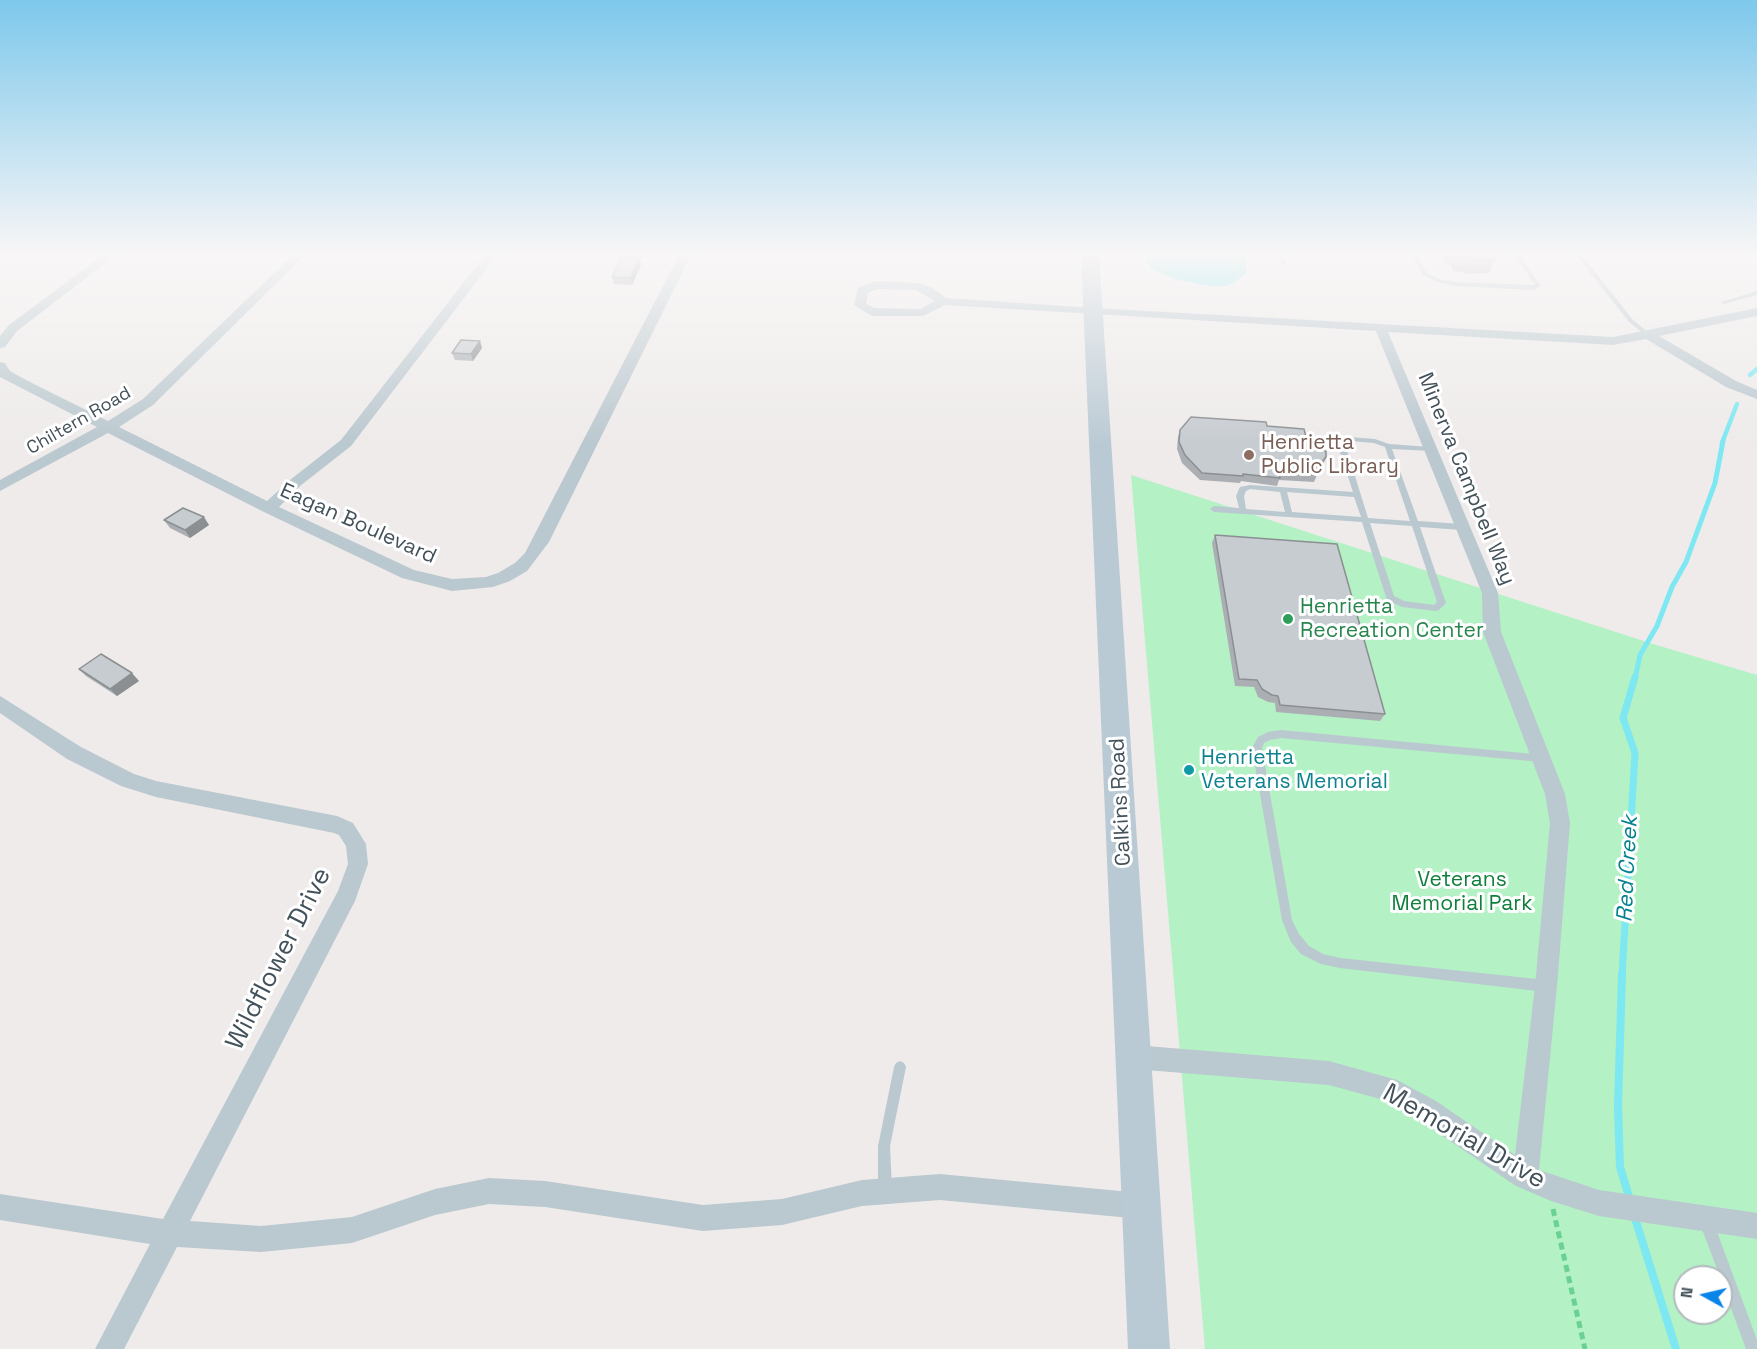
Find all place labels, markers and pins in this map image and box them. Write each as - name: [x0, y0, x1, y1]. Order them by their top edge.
- place label: Henrietta Public Library: [1261, 430, 1399, 480]
- marker: Henrietta Public Library: [1242, 448, 1256, 462]
- place label: Henrietta Recreation Center: [1300, 594, 1484, 644]
- marker: Henrietta Recreation Center: [1281, 612, 1295, 626]
- place label: Henrietta Veterans Memorial: [1201, 745, 1388, 795]
- marker: Henrietta Veterans Memorial: [1182, 763, 1196, 777]

